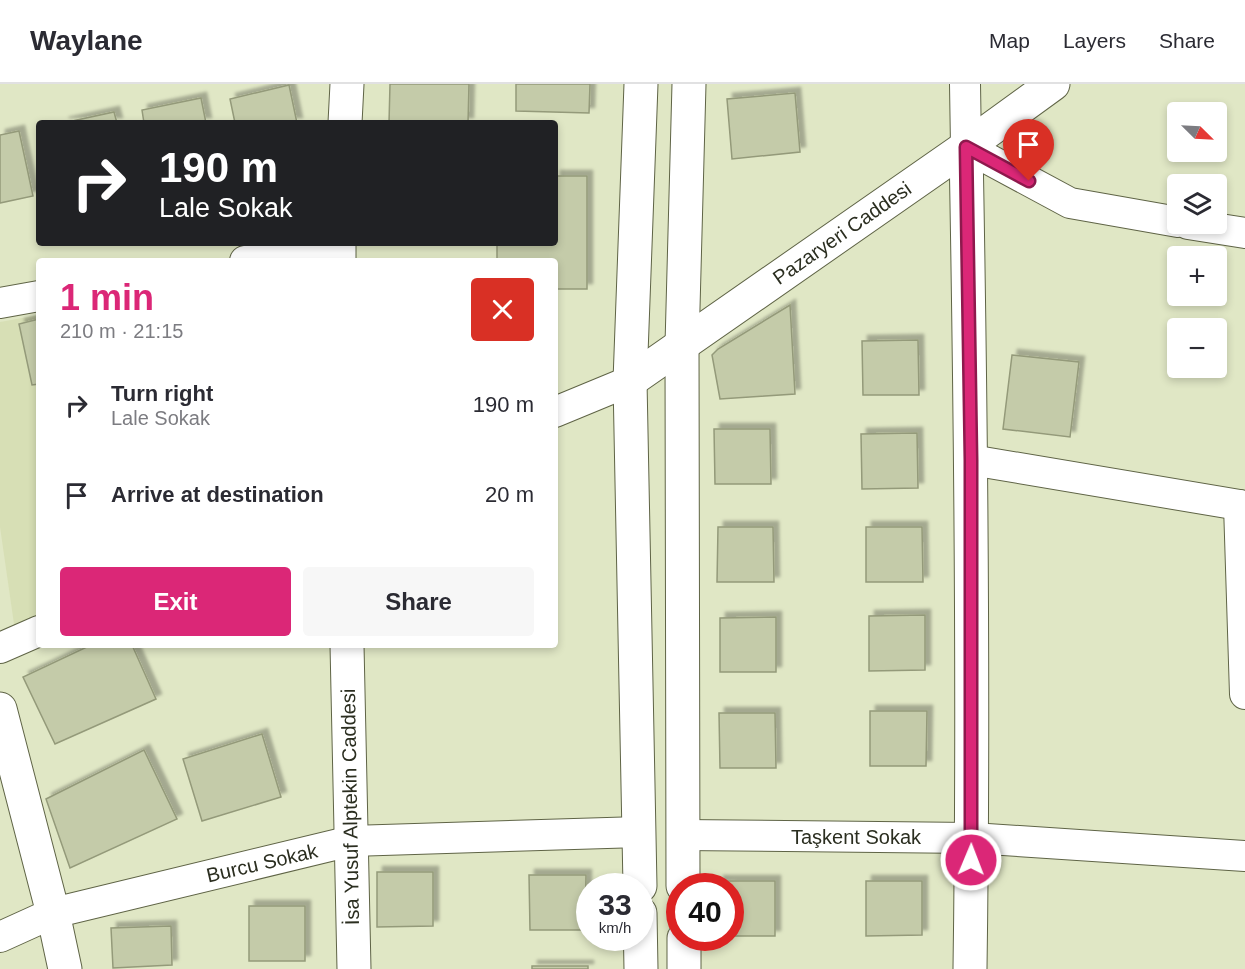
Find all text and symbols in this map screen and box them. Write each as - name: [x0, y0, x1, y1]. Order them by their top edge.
- text: Waylane: [30, 25, 143, 56]
- text: Map: [989, 29, 1030, 52]
- text: Layers: [1063, 29, 1126, 52]
- text: Share: [1159, 29, 1215, 52]
- north arrow: [1167, 102, 1227, 162]
- map controls: [1167, 102, 1227, 378]
- pin: [1003, 119, 1054, 181]
- icon: arrive: [1012, 128, 1045, 161]
- icon: right: [60, 144, 138, 222]
- text: 190 m: [159, 144, 278, 191]
- button: layers: [1167, 174, 1227, 234]
- street label: Pazaryeri Caddesi: [769, 177, 915, 289]
- text: Lale Sokak: [159, 193, 293, 223]
- button: +: [1167, 246, 1227, 306]
- text: 1 min: [60, 277, 154, 318]
- button: close: [471, 278, 534, 341]
- button: −: [1167, 318, 1227, 378]
- text: 210 m · 21:15: [60, 320, 183, 342]
- text: Turn right: [111, 381, 213, 406]
- icon: right: [60, 389, 93, 422]
- text: 190 m: [473, 392, 534, 417]
- text: Lale Sokak: [111, 407, 210, 429]
- icon: arrive: [60, 479, 93, 512]
- text: Arrive at destination: [111, 482, 324, 507]
- text: 20 m: [485, 482, 534, 507]
- button: Exit: [60, 567, 291, 636]
- button: Share: [303, 567, 534, 636]
- street label: İsa Yusuf Alptekin Caddesi: [337, 689, 363, 925]
- street label: Taşkent Sokak: [791, 826, 922, 848]
- position arrow: [939, 828, 1003, 892]
- street label: Burcu Sokak: [204, 839, 321, 886]
- speed limit sign: 40: [666, 873, 744, 951]
- text: 33: [598, 888, 632, 921]
- text: km/h: [599, 919, 631, 936]

